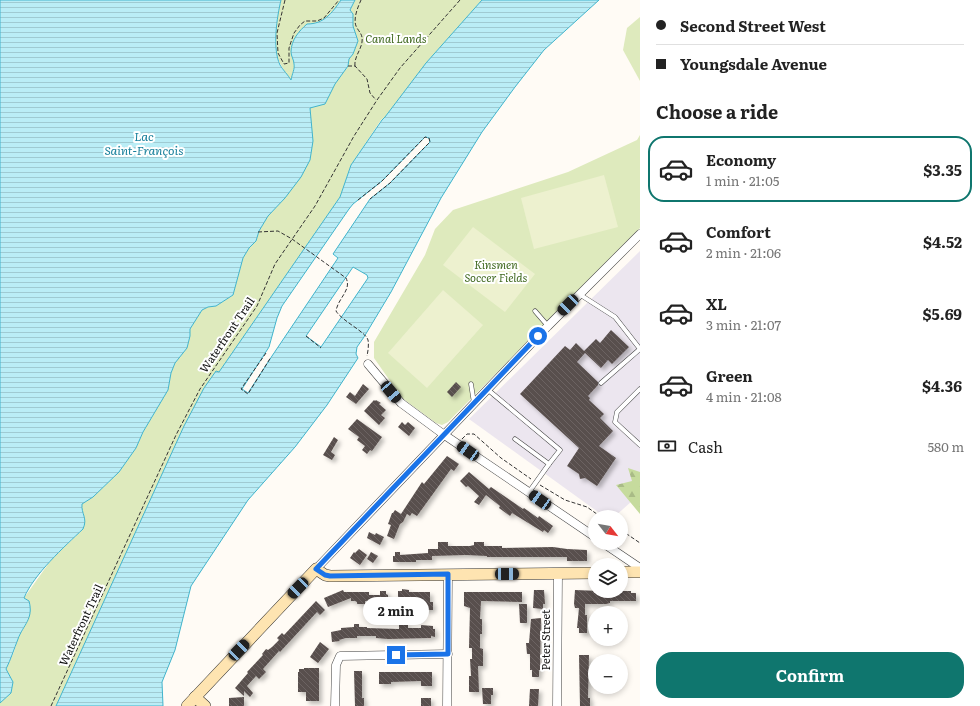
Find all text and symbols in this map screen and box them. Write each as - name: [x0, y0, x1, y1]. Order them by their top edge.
- text: Second Street West: [680, 14, 826, 37]
- park label: Canal Lands: [365, 30, 427, 46]
- text: Youngsdale Avenue: [680, 52, 827, 75]
- text: Choose a ride: [656, 98, 778, 125]
- water label: Lac Saint-François: [105, 127, 183, 159]
- text: Economy: [706, 148, 776, 171]
- icon: car: [658, 151, 694, 187]
- text: $3.35: [923, 158, 962, 181]
- text: 1 min · 21:05: [706, 171, 779, 190]
- text: Comfort: [706, 220, 771, 243]
- icon: car: [658, 223, 694, 259]
- text: $4.52: [923, 230, 962, 253]
- text: 2 min · 21:06: [706, 243, 781, 262]
- park label: Kinsmen Soccer Fields: [465, 256, 528, 285]
- car: [555, 292, 581, 318]
- text: XL: [706, 292, 727, 315]
- street label: Waterfront Trail: [195, 293, 258, 375]
- icon: car: [658, 295, 694, 331]
- text: $5.69: [923, 302, 962, 325]
- text: 3 min · 21:07: [706, 315, 781, 334]
- route start: [529, 327, 547, 345]
- text: Green: [706, 364, 753, 387]
- icon: car: [658, 367, 694, 403]
- text: $4.36: [922, 374, 962, 397]
- car: [379, 379, 403, 405]
- text: 4 min · 21:08: [706, 387, 782, 406]
- icon: cash: [656, 435, 678, 457]
- text: Cash: [688, 435, 723, 458]
- text: 580 m: [928, 437, 964, 456]
- car: [455, 439, 481, 463]
- car: [527, 488, 553, 512]
- north arrow: [588, 510, 628, 550]
- map controls: [588, 510, 628, 694]
- button: layers: [588, 558, 628, 598]
- car: [495, 568, 519, 580]
- car: [285, 575, 311, 601]
- street label: Waterfront Trail: [54, 581, 106, 668]
- callout: 2 min: [363, 597, 429, 625]
- text: 2 min: [378, 601, 414, 620]
- button: +: [588, 606, 628, 646]
- street label: Peter Street: [537, 609, 553, 671]
- car: [226, 637, 252, 663]
- route end: [387, 646, 405, 664]
- button: Confirm: [656, 652, 964, 698]
- button: −: [588, 654, 628, 694]

